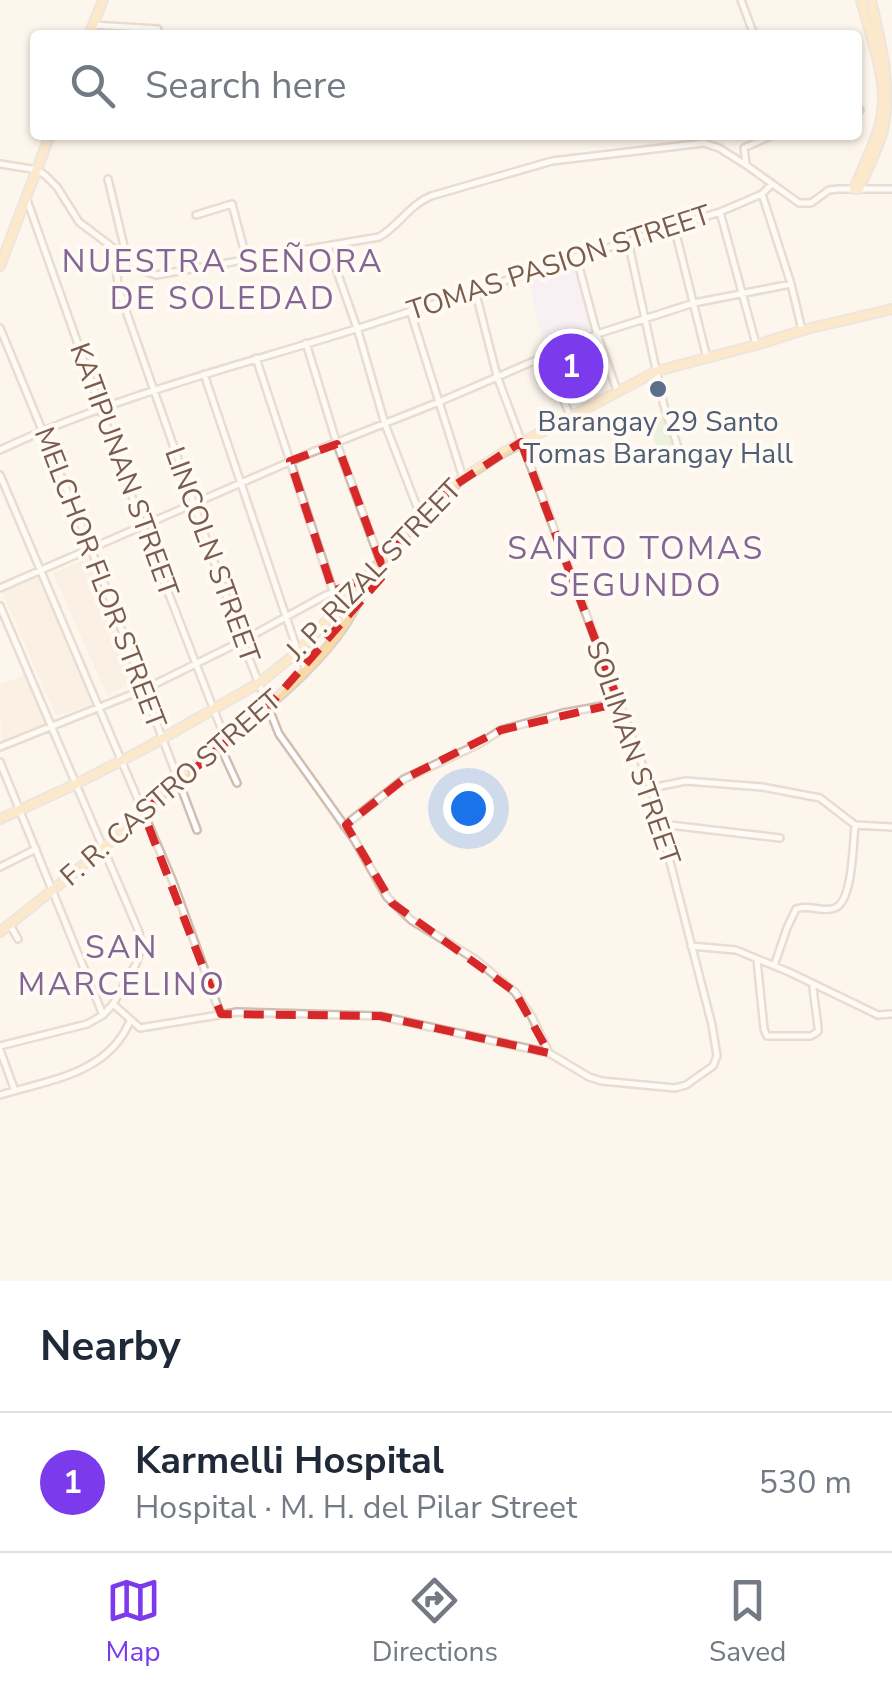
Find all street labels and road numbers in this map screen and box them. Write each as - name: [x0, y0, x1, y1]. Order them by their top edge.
- street label: TOMAS PASION STREET: [402, 196, 716, 330]
- street label: KATIPUNAN STREET: [60, 338, 188, 602]
- street label: MELCHOR FLOR STREET: [25, 422, 175, 735]
- street label: LINCOLN STREET: [155, 442, 269, 669]
- street label: J. P. RIZAL STREET: [277, 471, 471, 670]
- street label: SOLIMAN STREET: [577, 636, 689, 870]
- street label: F. R. CASTRO STREET: [52, 681, 290, 895]

